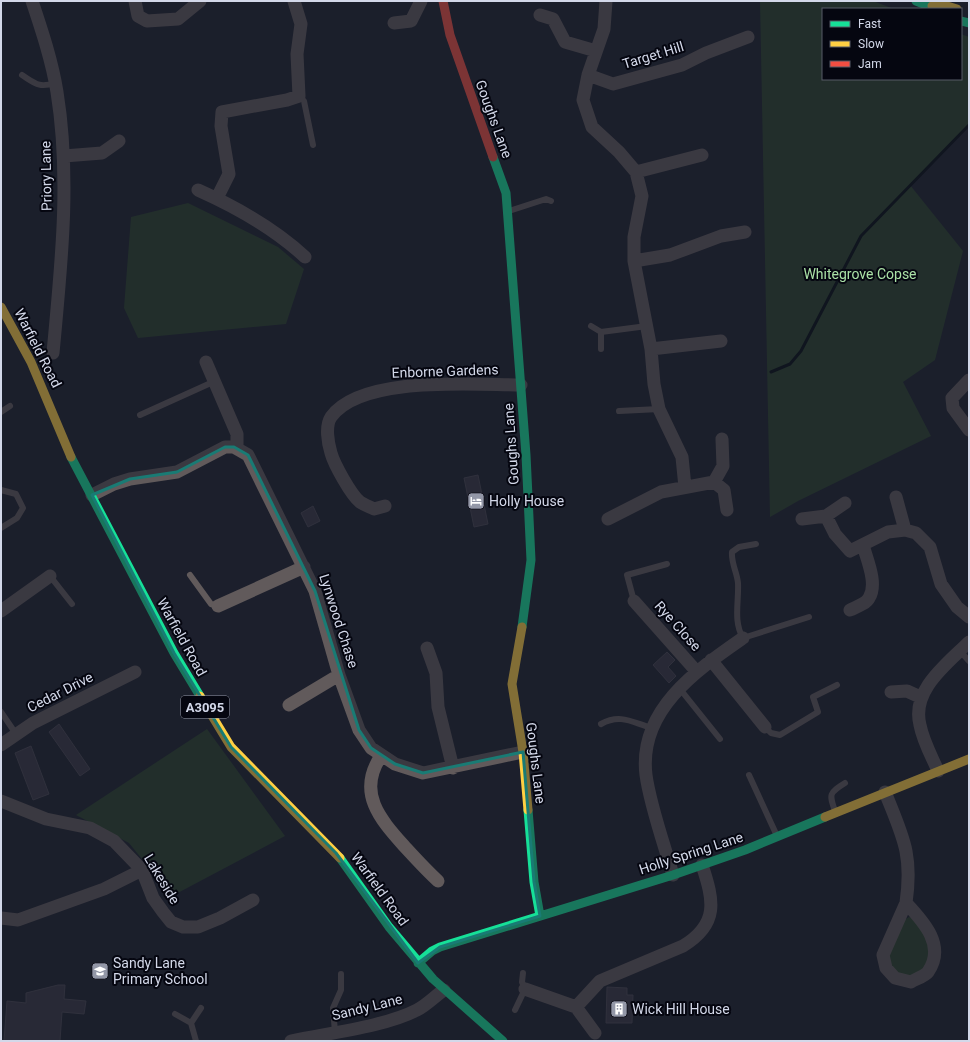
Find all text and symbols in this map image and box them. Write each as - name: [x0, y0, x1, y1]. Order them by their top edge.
- legend: [822, 8, 962, 80]
- text: Fast: [858, 17, 881, 31]
- text: Slow: [858, 37, 884, 51]
- street label: Target Hill: [620, 38, 686, 72]
- text: Jam: [858, 57, 882, 71]
- street label: Goughs Lane: [472, 78, 516, 160]
- street label: Priory Lane: [37, 141, 55, 211]
- park label: Whitegrove Copse: [803, 266, 917, 282]
- street label: Warfield Road: [11, 306, 65, 390]
- street label: Enborne Gardens: [391, 361, 499, 381]
- street label: Goughs Lane: [500, 403, 522, 485]
- hotel icon: Holly House: [466, 491, 486, 511]
- place label: Holly House: [489, 493, 564, 509]
- street label: Lynwood Chase: [316, 572, 362, 670]
- street label: Warfield Road: [154, 595, 210, 679]
- street label: Rye Close: [652, 598, 704, 654]
- street label: Cedar Drive: [24, 669, 96, 715]
- road number: A3095: [181, 696, 229, 718]
- street label: Goughs Lane: [523, 721, 549, 805]
- street label: Holly Spring Lane: [637, 829, 745, 877]
- street label: Warfield Road: [348, 849, 412, 929]
- street label: Lakeside: [141, 851, 183, 907]
- place label: Sandy Lane Primary School: [113, 955, 208, 987]
- school or university icon: Sandy Lane Primary School: [90, 961, 110, 981]
- street label: Sandy Lane: [330, 991, 404, 1023]
- building icon: Wick Hill House: [609, 999, 629, 1019]
- place label: Wick Hill House: [632, 1001, 730, 1017]

